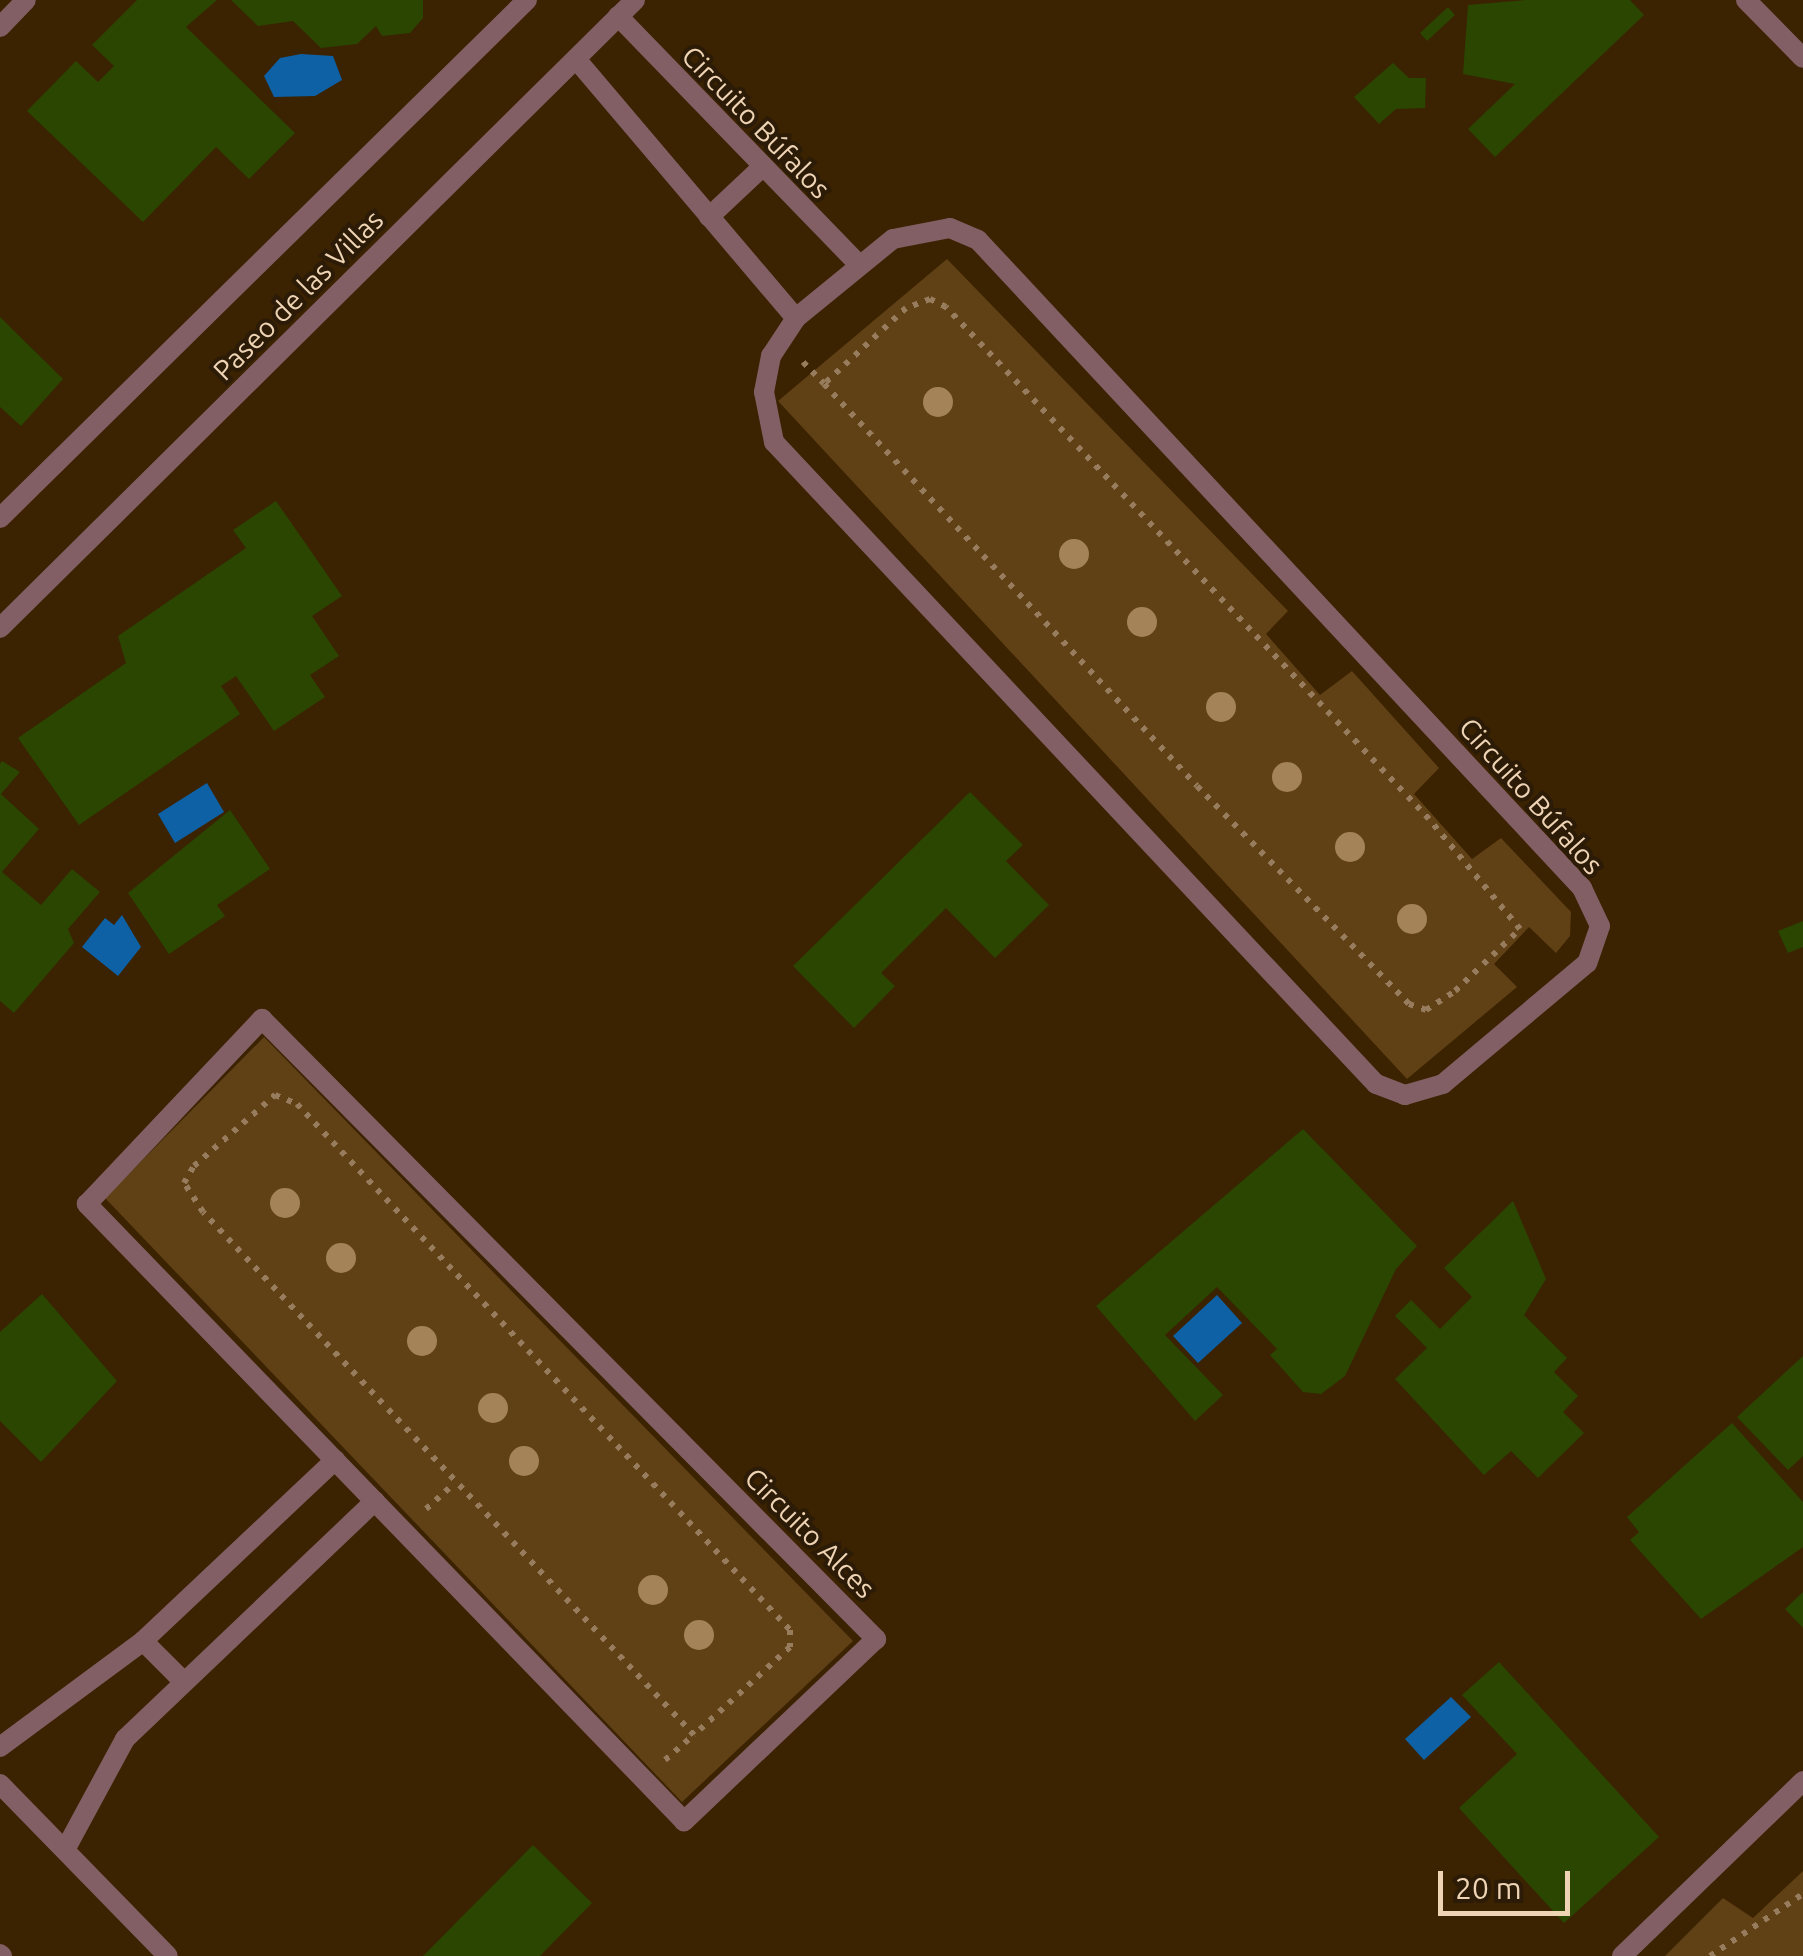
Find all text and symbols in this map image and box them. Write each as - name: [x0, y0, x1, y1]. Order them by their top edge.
- street label: Circuito Búfalos: [675, 39, 837, 205]
- street label: Paseo de las Villas: [206, 203, 390, 387]
- street label: Circuito Búfalos: [1452, 711, 1610, 881]
- street label: Circuito Alces: [738, 1461, 882, 1605]
- scale bar: [1443, 1851, 1576, 1913]
- text: 20 m: [1455, 1871, 1522, 1905]

